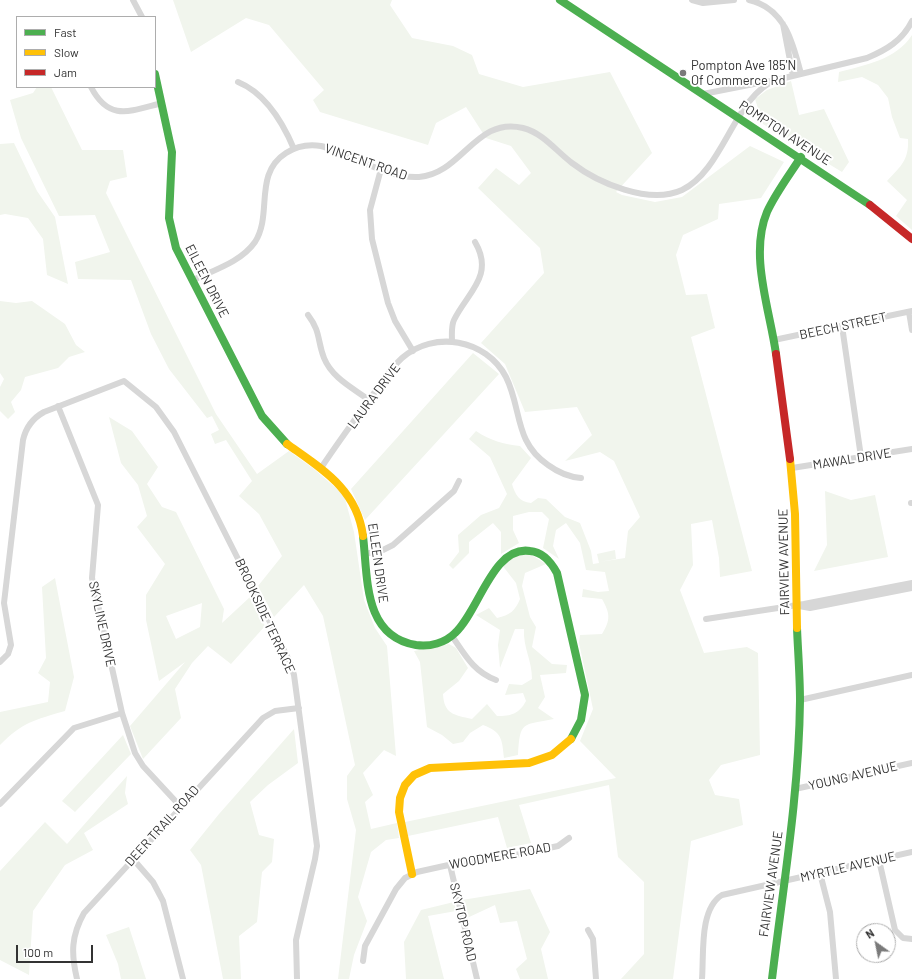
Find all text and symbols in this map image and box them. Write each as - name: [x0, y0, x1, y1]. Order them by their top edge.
- legend: [16, 16, 156, 88]
- text: Fast: [54, 25, 77, 39]
- text: Slow: [54, 45, 79, 59]
- place label: Pompton Ave 185'N Of Commerce Rd: [691, 58, 796, 89]
- text: Jam: [54, 65, 77, 79]
- marker: Pompton Ave 185'N Of Commerce Rd: [678, 68, 688, 78]
- street label: POMPTON AVENUE: [736, 97, 834, 169]
- street label: VINCENT ROAD: [323, 141, 409, 183]
- street label: EILEEN DRIVE: [182, 242, 232, 320]
- street label: BEECH STREET: [798, 309, 888, 343]
- street label: LAURA DRIVE: [344, 360, 404, 432]
- street label: MAWAL DRIVE: [812, 445, 892, 473]
- street label: FAIRVIEW AVENUE: [775, 509, 793, 615]
- street label: EILEEN DRIVE: [365, 522, 391, 604]
- street label: BROOKSIDE TERRACE: [232, 556, 298, 676]
- street label: SKYLINE DRIVE: [85, 580, 119, 668]
- street label: YOUNG AVENUE: [807, 758, 899, 794]
- street label: DEER TRAIL ROAD: [122, 782, 202, 870]
- street label: FAIRVIEW AVENUE: [756, 830, 786, 938]
- street label: WOODMERE ROAD: [448, 839, 552, 873]
- street label: MYRTLE AVENUE: [799, 848, 897, 886]
- street label: SKYTOP ROAD: [446, 881, 480, 963]
- north arrow: [856, 923, 896, 963]
- text: N: [863, 926, 876, 941]
- scale bar: [18, 937, 95, 963]
- text: 100 m: [23, 945, 53, 959]

